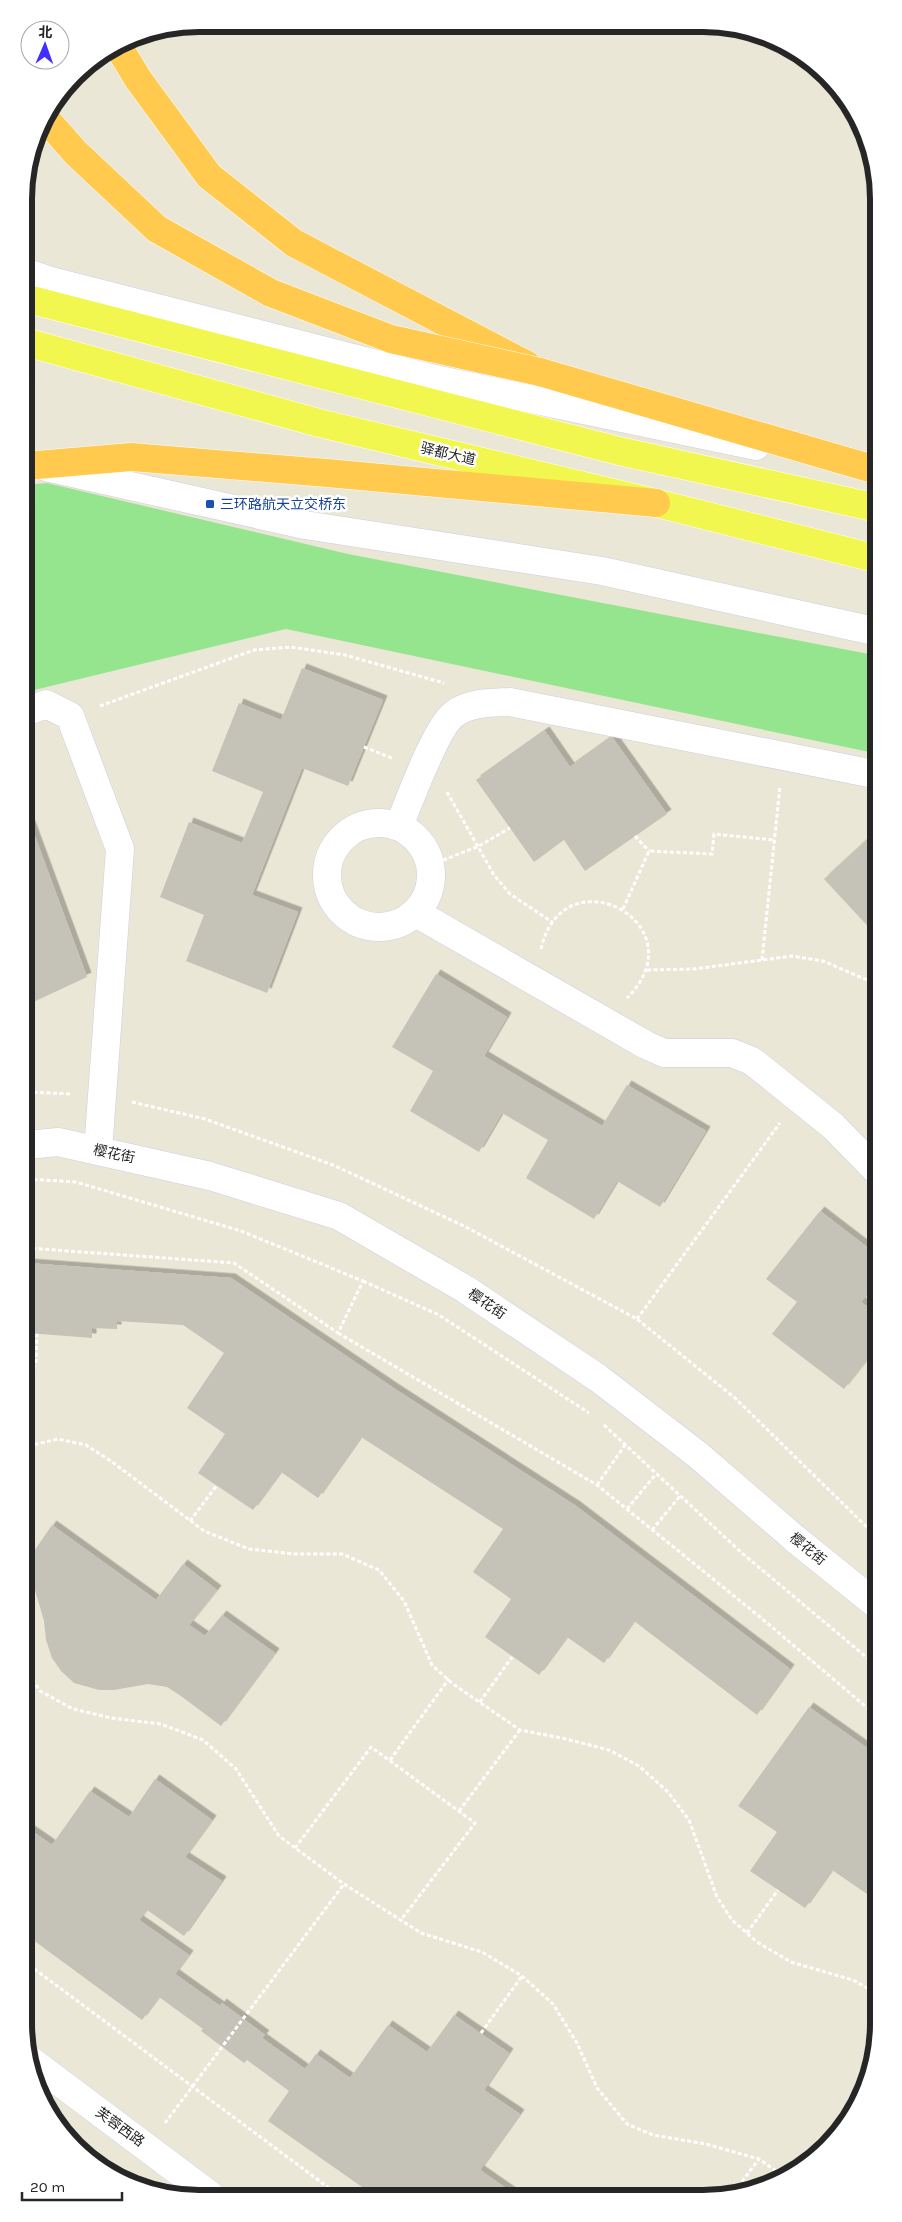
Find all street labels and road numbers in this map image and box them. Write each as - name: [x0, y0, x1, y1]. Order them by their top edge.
- street label: 驿都大道: [419, 439, 477, 469]
- street label: 樱花街: [92, 1141, 136, 1167]
- street label: 樱花街: [465, 1285, 509, 1323]
- street label: 樱花街: [786, 1529, 830, 1569]
- street label: 芙蓉西路: [92, 2104, 148, 2150]

